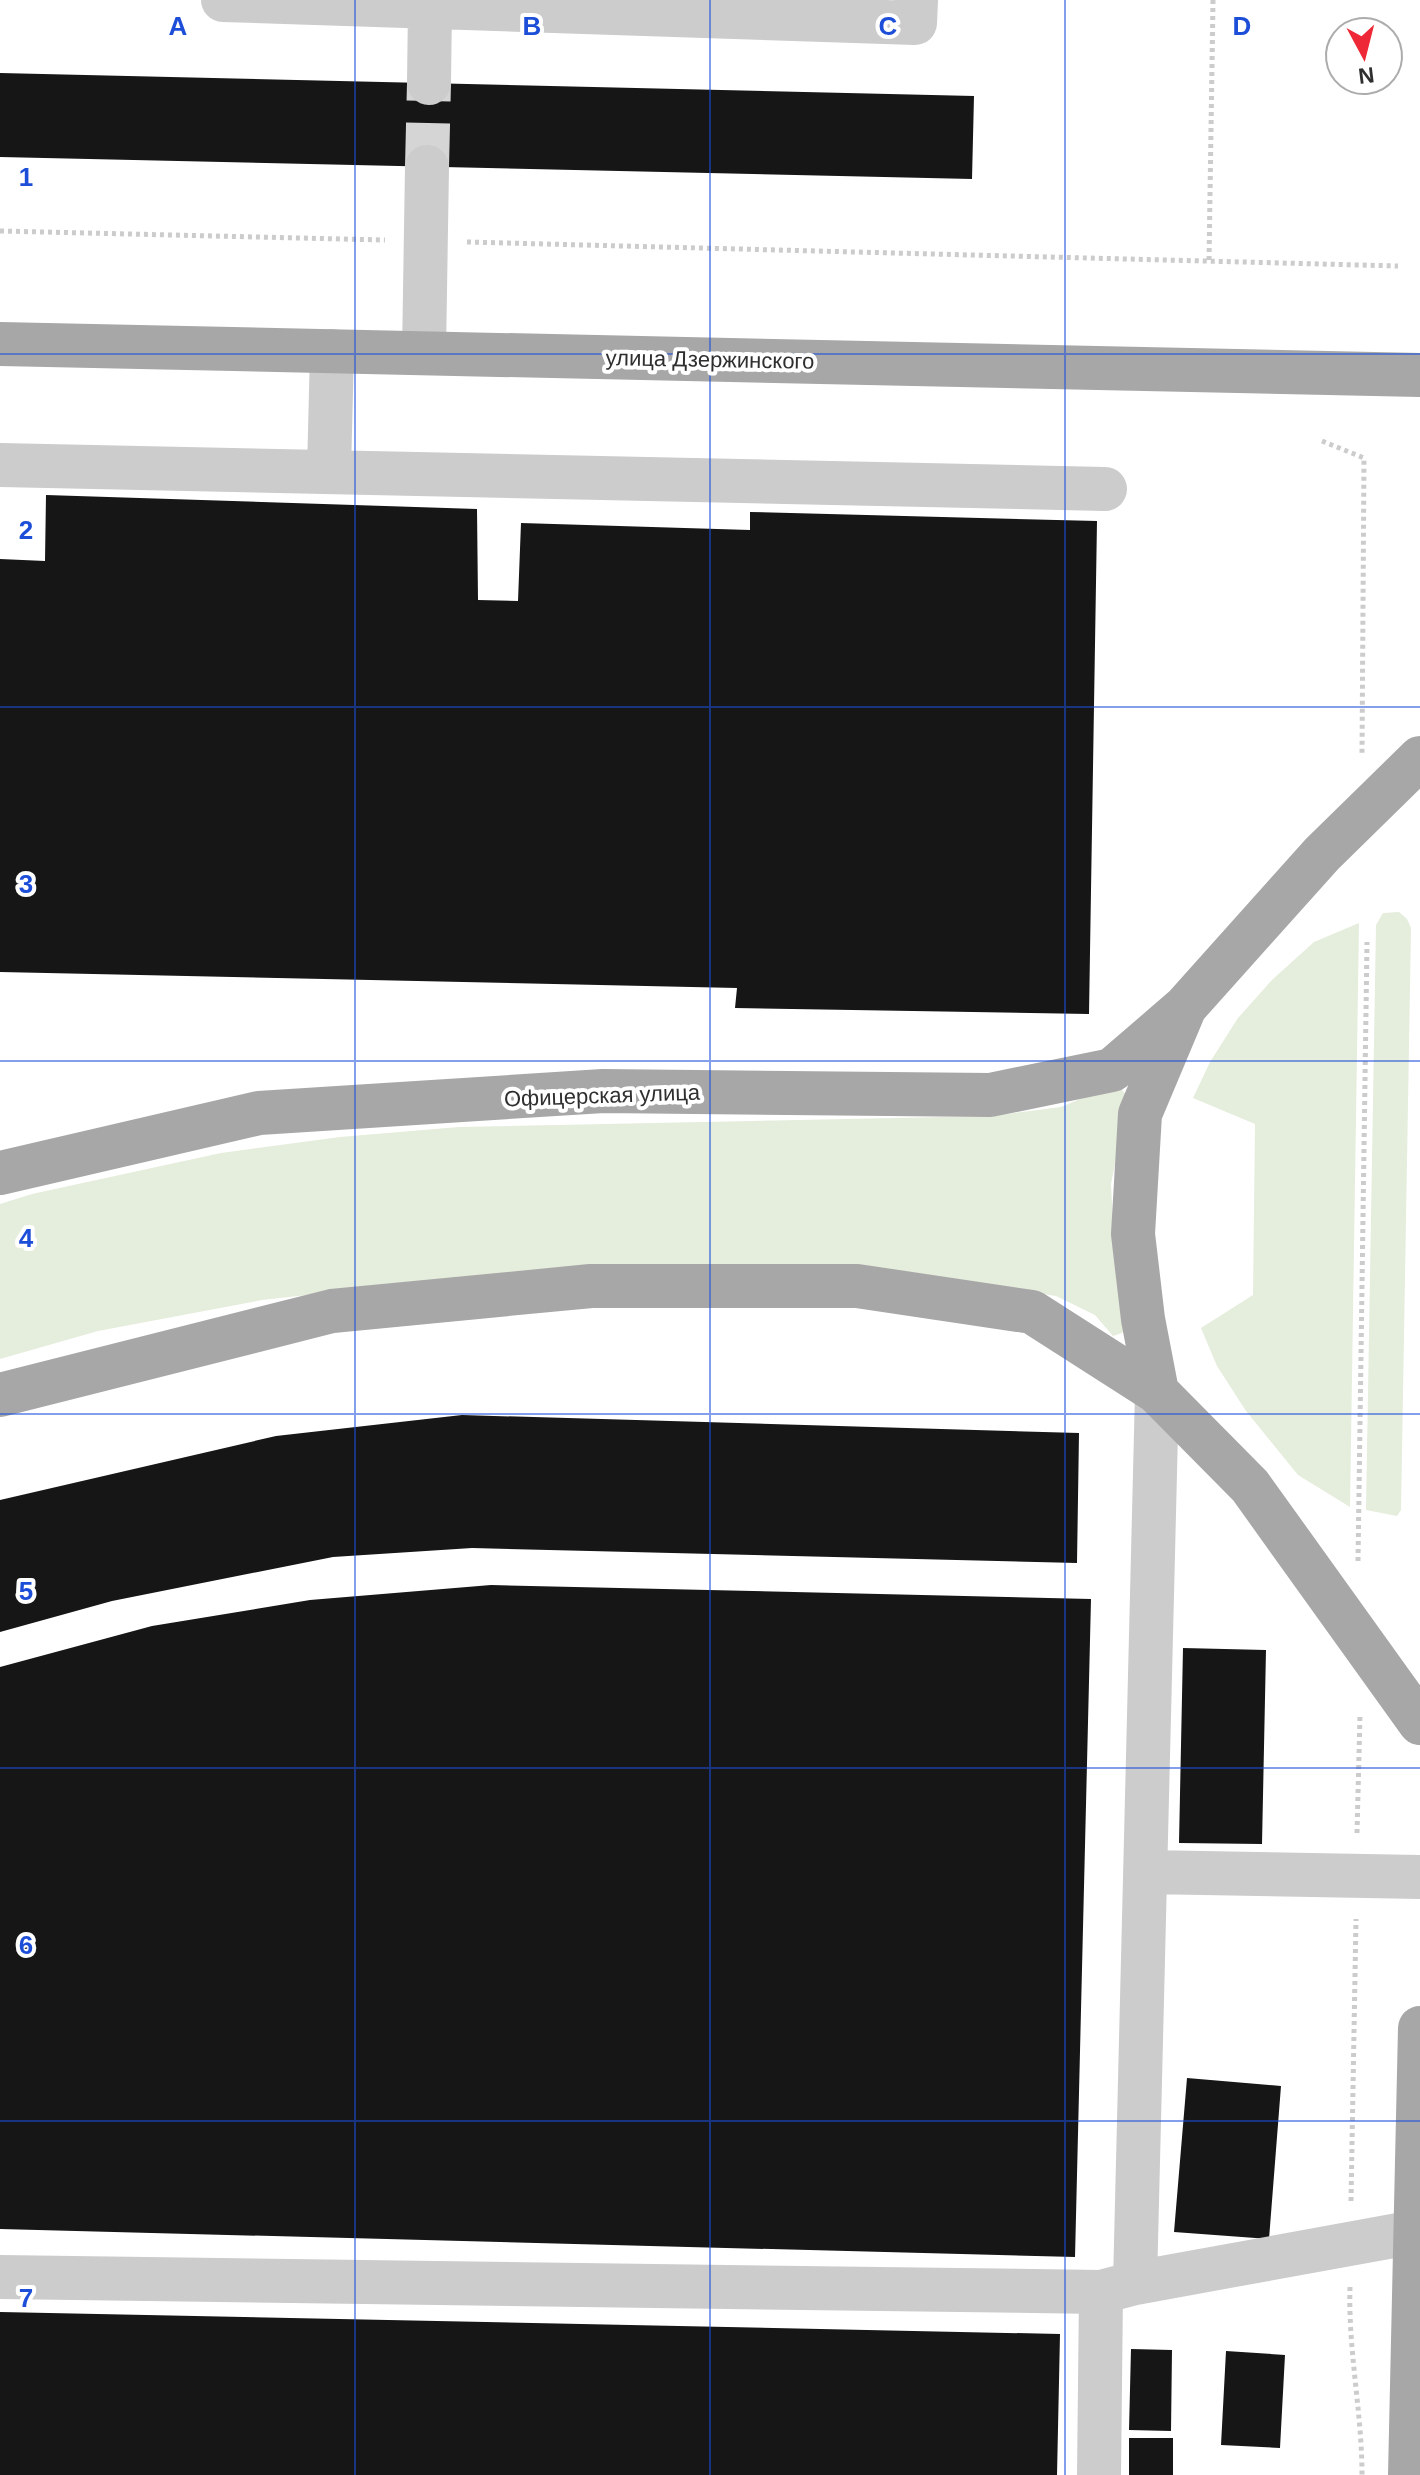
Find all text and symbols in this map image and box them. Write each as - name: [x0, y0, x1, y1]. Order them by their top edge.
- text: A: [169, 11, 188, 41]
- text: B: [523, 11, 541, 41]
- text: C: [879, 11, 898, 41]
- text: D: [1233, 11, 1251, 41]
- north arrow: [1324, 16, 1404, 96]
- text: N: [1357, 62, 1376, 89]
- text: 1: [19, 162, 33, 192]
- street label: улица Дзержинского: [605, 345, 814, 374]
- text: 2: [19, 515, 33, 545]
- text: 3: [19, 869, 33, 899]
- street label: Офицерская улица: [504, 1080, 701, 1111]
- text: 4: [19, 1223, 34, 1253]
- text: 5: [19, 1576, 33, 1606]
- text: 6: [19, 1930, 33, 1960]
- text: 7: [19, 2283, 33, 2313]

